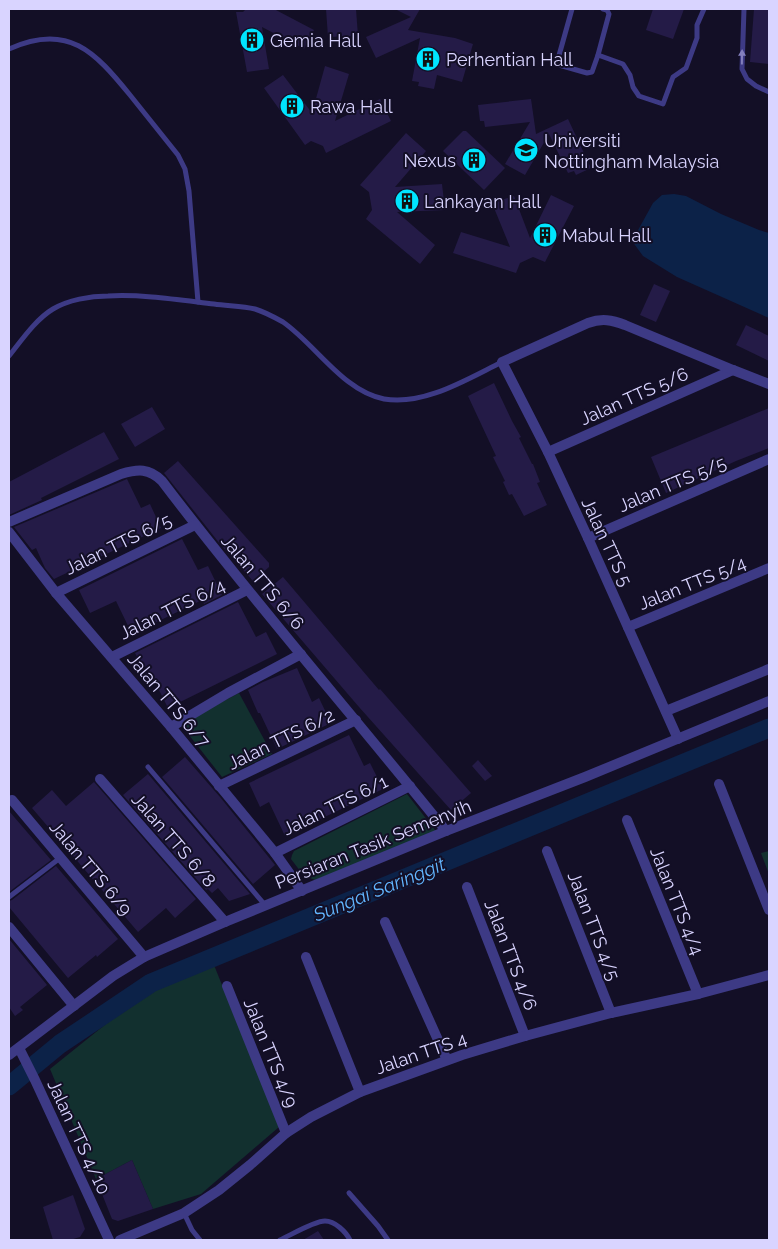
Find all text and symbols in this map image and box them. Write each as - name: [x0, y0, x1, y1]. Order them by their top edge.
- building icon: Gemia Hall: [239, 27, 265, 53]
- place label: Gemia Hall: [270, 30, 361, 51]
- building icon: Perhentian Hall: [415, 46, 441, 72]
- place label: Perhentian Hall: [446, 49, 573, 70]
- one-way arrow: [739, 49, 747, 65]
- building icon: Rawa Hall: [279, 93, 305, 119]
- place label: Rawa Hall: [310, 96, 393, 117]
- place label: Universiti Nottingham Malaysia: [544, 130, 719, 172]
- school or university icon: Universiti Nottingham Malaysia: [513, 137, 539, 163]
- building icon: Nexus: [461, 147, 487, 173]
- place label: Nexus: [404, 150, 456, 171]
- building icon: Lankayan Hall: [394, 188, 420, 214]
- place label: Lankayan Hall: [424, 191, 541, 212]
- building icon: Mabul Hall: [532, 222, 558, 248]
- place label: Mabul Hall: [562, 225, 651, 246]
- street label: Jalan TTS 5/6: [577, 363, 692, 429]
- street label: Jalan TTS 5/5: [615, 452, 729, 516]
- street label: Jalan TTS 5: [577, 495, 637, 590]
- street label: Jalan TTS 6/5: [61, 509, 175, 579]
- street label: Jalan TTS 6/6: [217, 530, 309, 634]
- street label: Jalan TTS 5/4: [635, 552, 749, 614]
- street label: Jalan TTS 6/4: [116, 574, 228, 644]
- street label: Jalan TTS 6/7: [124, 649, 215, 752]
- street label: Jalan TTS 6/2: [224, 704, 338, 774]
- street label: Jalan TTS 6/1: [279, 770, 391, 839]
- street label: Jalan TTS 6/8: [128, 789, 220, 891]
- street label: Persiaran Tasik Semenyih: [272, 795, 474, 893]
- street label: Jalan TTS 6/9: [45, 817, 137, 919]
- street label: Jalan TTS 4/4: [646, 844, 708, 958]
- water label: Sungai Saringgit: [309, 852, 449, 926]
- street label: Jalan TTS 4/5: [564, 869, 624, 984]
- street label: Jalan TTS 4/6: [480, 897, 542, 1013]
- street label: Jalan TTS 4/9: [240, 995, 302, 1111]
- street label: Jalan TTS 4: [373, 1028, 469, 1078]
- street label: Jalan TTS 4/10: [43, 1076, 115, 1198]

